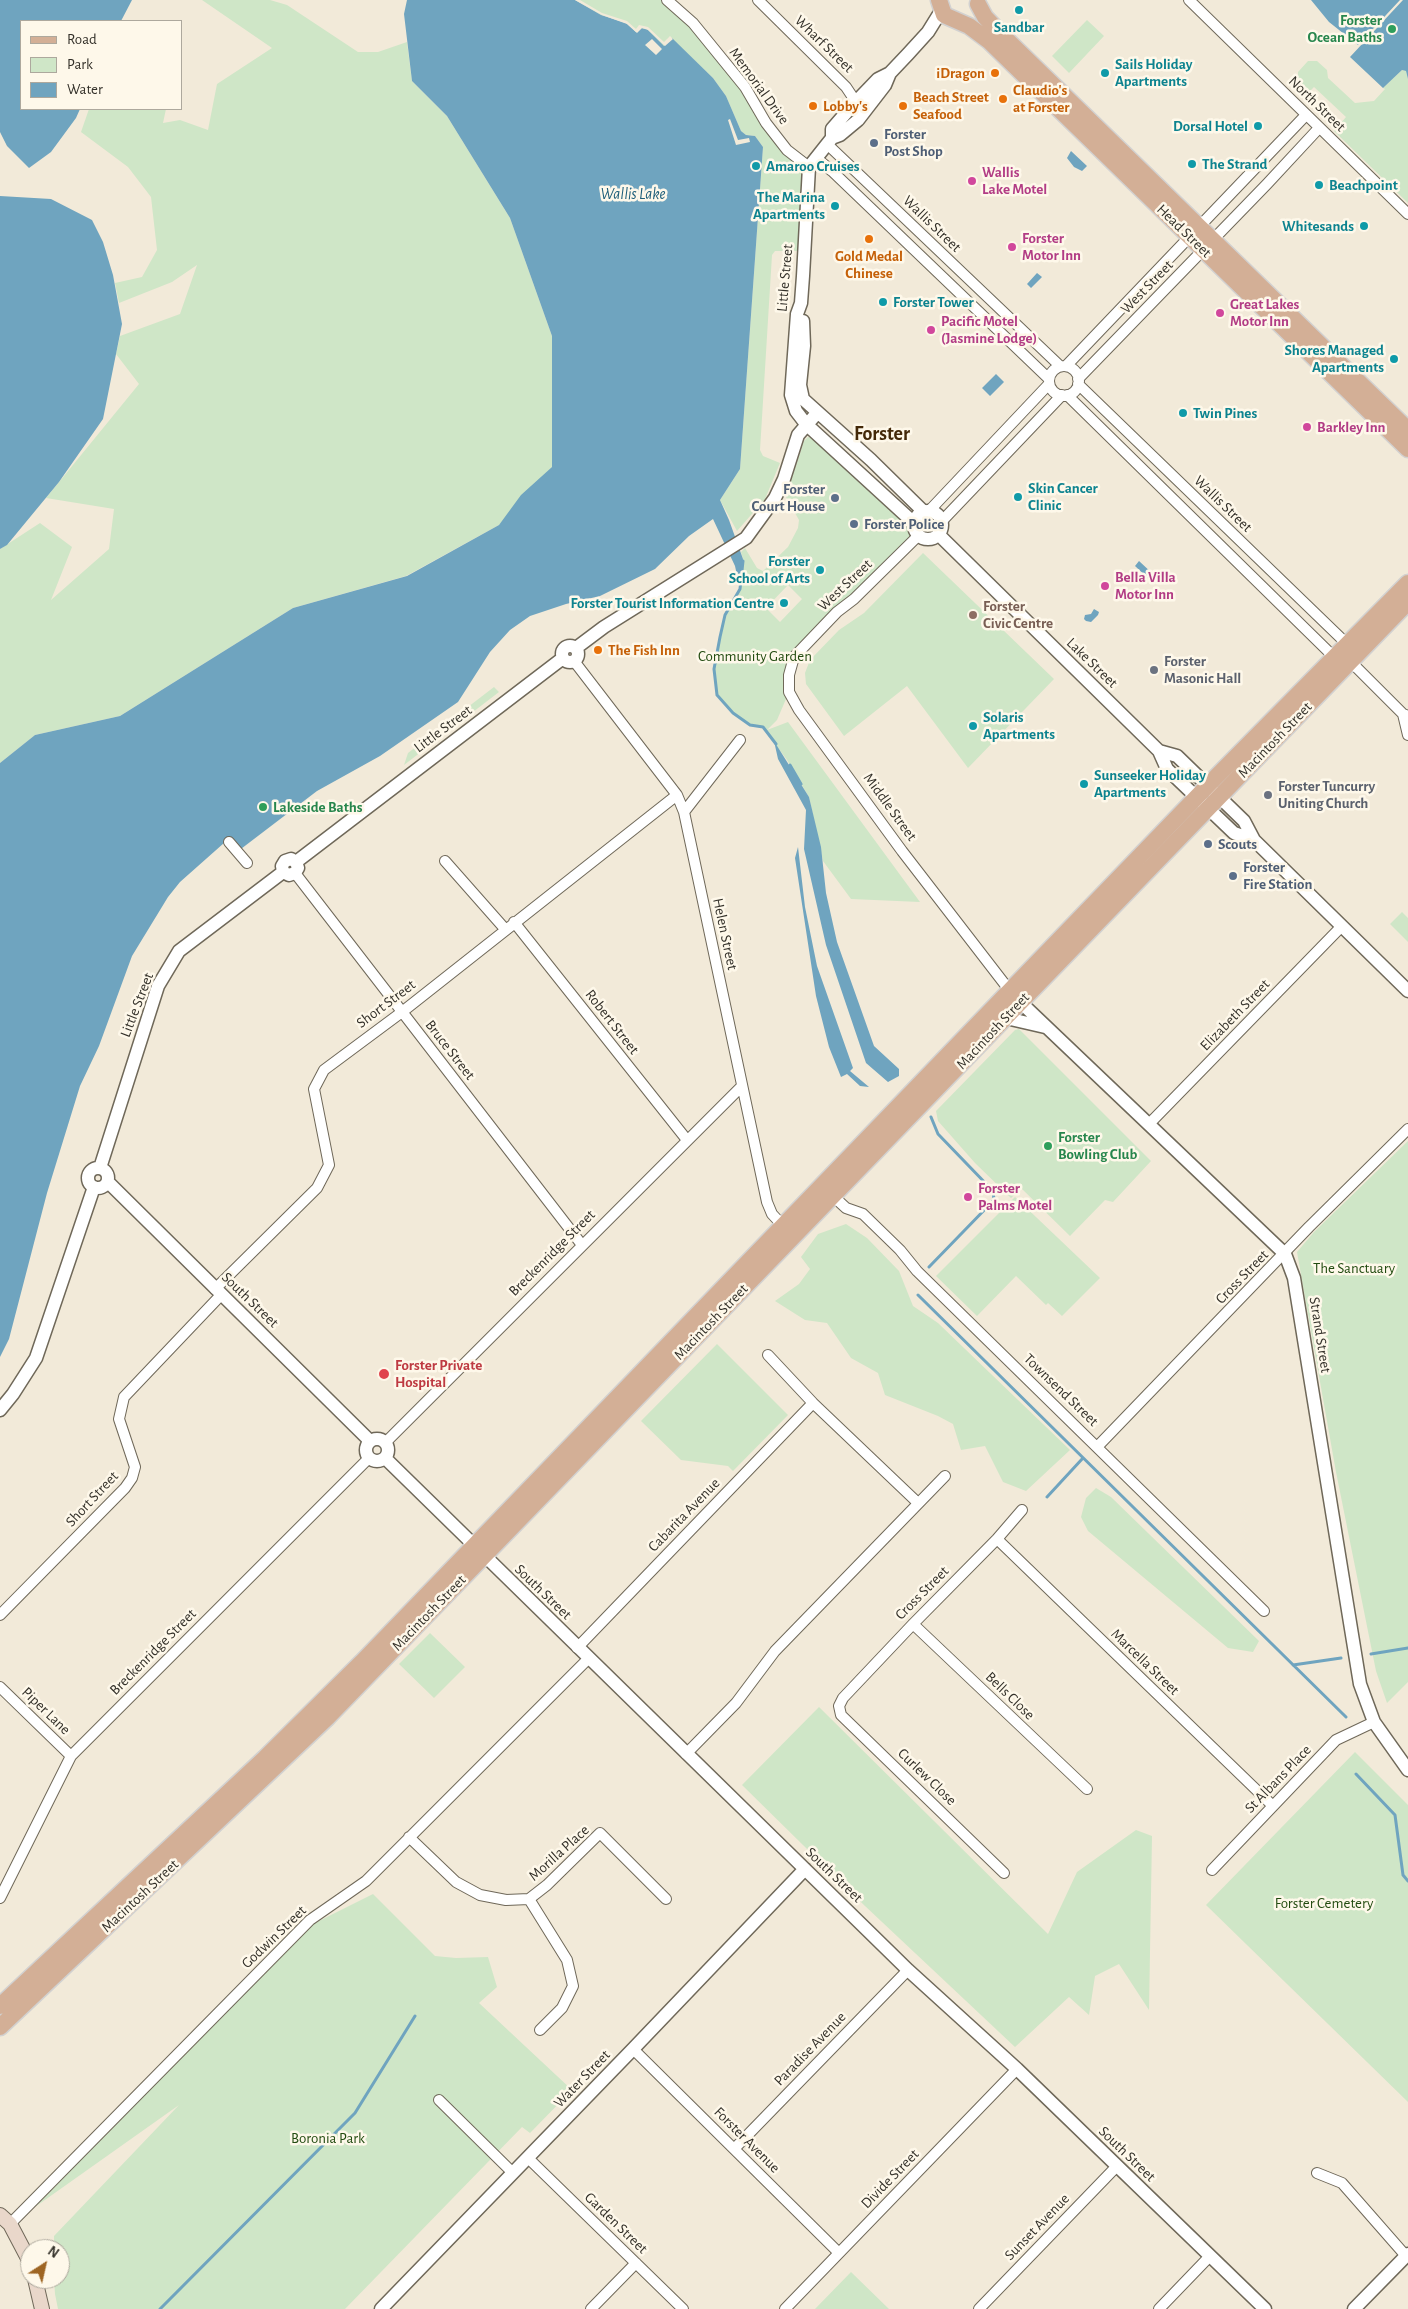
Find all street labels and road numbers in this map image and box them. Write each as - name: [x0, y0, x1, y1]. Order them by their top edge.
- street label: Wharf Street: [791, 11, 857, 77]
- street label: Memorial Drive: [725, 44, 793, 128]
- street label: North Street: [1285, 72, 1349, 136]
- street label: Wallis Street: [899, 192, 965, 256]
- street label: Head Street: [1153, 200, 1215, 262]
- street label: Little Street: [773, 243, 797, 313]
- street label: West Street: [1117, 256, 1177, 318]
- street label: Wallis Street: [1190, 472, 1256, 536]
- street label: West Street: [814, 555, 876, 615]
- street label: Lake Street: [1063, 634, 1121, 692]
- street label: Macintosh Street: [1234, 698, 1316, 782]
- street label: Little Street: [410, 701, 476, 757]
- street label: Middle Street: [859, 770, 921, 844]
- street label: Helen Street: [709, 896, 741, 972]
- street label: Little Street: [116, 970, 158, 1040]
- street label: Elizabeth Street: [1196, 975, 1274, 1055]
- street label: Short Street: [353, 976, 419, 1032]
- street label: Robert Street: [581, 986, 643, 1058]
- street label: Macintosh Street: [953, 989, 1033, 1073]
- street label: Bruce Street: [421, 1017, 479, 1083]
- street label: Breckenridge Street: [505, 1206, 599, 1300]
- street label: Cross Street: [1212, 1246, 1272, 1308]
- street label: South Street: [218, 1268, 282, 1332]
- street label: Macintosh Street: [670, 1280, 752, 1364]
- street label: Strand Street: [1305, 1296, 1335, 1374]
- street label: Townsend Street: [1020, 1350, 1102, 1430]
- street label: Short Street: [62, 1467, 122, 1531]
- street label: Cabarita Avenue: [644, 1474, 724, 1556]
- street label: South Street: [511, 1560, 575, 1624]
- street label: Cross Street: [891, 1562, 953, 1624]
- street label: Macintosh Street: [388, 1571, 470, 1655]
- street label: Breckenridge Street: [106, 1605, 200, 1699]
- street label: Marcella Street: [1107, 1625, 1183, 1699]
- street label: Bells Close: [982, 1668, 1038, 1724]
- street label: Piper Lane: [18, 1683, 74, 1739]
- street label: St Albans Place: [1241, 1741, 1315, 1817]
- street label: Curlew Close: [894, 1745, 960, 1809]
- street label: Morilla Place: [525, 1821, 593, 1885]
- street label: South Street: [802, 1843, 866, 1907]
- street label: Macintosh Street: [98, 1856, 182, 1936]
- street label: Godwin Street: [238, 1902, 310, 1972]
- street label: Paradise Avenue: [770, 2008, 850, 2090]
- street label: Water Street: [550, 2046, 614, 2112]
- street label: Forster Avenue: [710, 2103, 784, 2177]
- street label: South Street: [1095, 2122, 1159, 2186]
- street label: Divide Street: [857, 2146, 923, 2212]
- street label: Garden Street: [581, 2189, 651, 2257]
- street label: Sunset Avenue: [1001, 2190, 1073, 2264]

